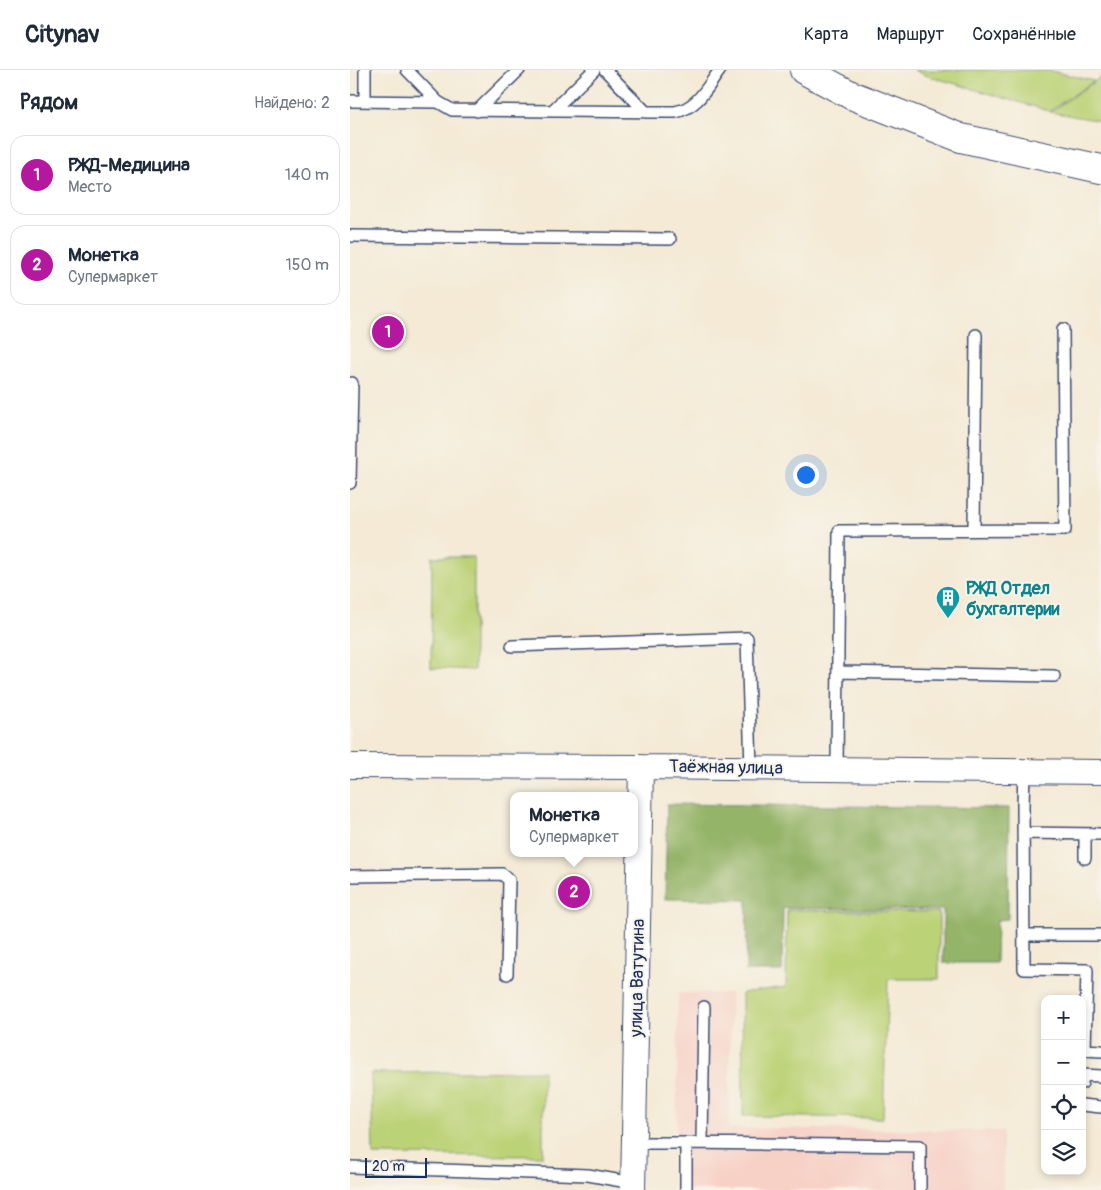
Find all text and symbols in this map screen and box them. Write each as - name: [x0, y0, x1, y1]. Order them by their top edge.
- text: Citynav: [25, 20, 100, 49]
- text: Карта: [804, 23, 848, 46]
- text: Маршрут: [876, 23, 944, 46]
- text: Сохранённые: [972, 23, 1076, 46]
- text: Рядом: [20, 89, 78, 116]
- text: Найдено: 2: [254, 93, 330, 113]
- text: РЖД-Медицина: [68, 153, 190, 177]
- text: 1: [34, 165, 40, 185]
- text: 140 m: [285, 165, 329, 185]
- text: Место: [68, 177, 112, 197]
- text: Монетка: [68, 243, 139, 267]
- text: 2: [33, 255, 41, 275]
- text: 150 m: [285, 255, 329, 275]
- text: Супермаркет: [68, 267, 158, 287]
- pin: 1: [372, 313, 404, 351]
- your location: [793, 462, 819, 488]
- place label: РЖД Отдел бухгалтерии: [966, 577, 1059, 621]
- building icon: РЖД Отдел бухгалтерии: [935, 585, 961, 619]
- street label: Таёжная улица: [669, 755, 783, 780]
- popup: [510, 792, 638, 857]
- text: Монетка: [529, 803, 600, 827]
- text: Супермаркет: [529, 827, 619, 847]
- pin: 2: [558, 873, 590, 911]
- street label: улица Ватутина: [625, 919, 650, 1038]
- map controls: [1041, 995, 1086, 1175]
- button: +: [1041, 995, 1086, 1040]
- button: −: [1041, 1040, 1086, 1085]
- button: locate: [1041, 1085, 1086, 1130]
- button: layers: [1041, 1130, 1086, 1175]
- scale bar: [365, 1155, 428, 1178]
- text: 20 m: [372, 1158, 405, 1175]

